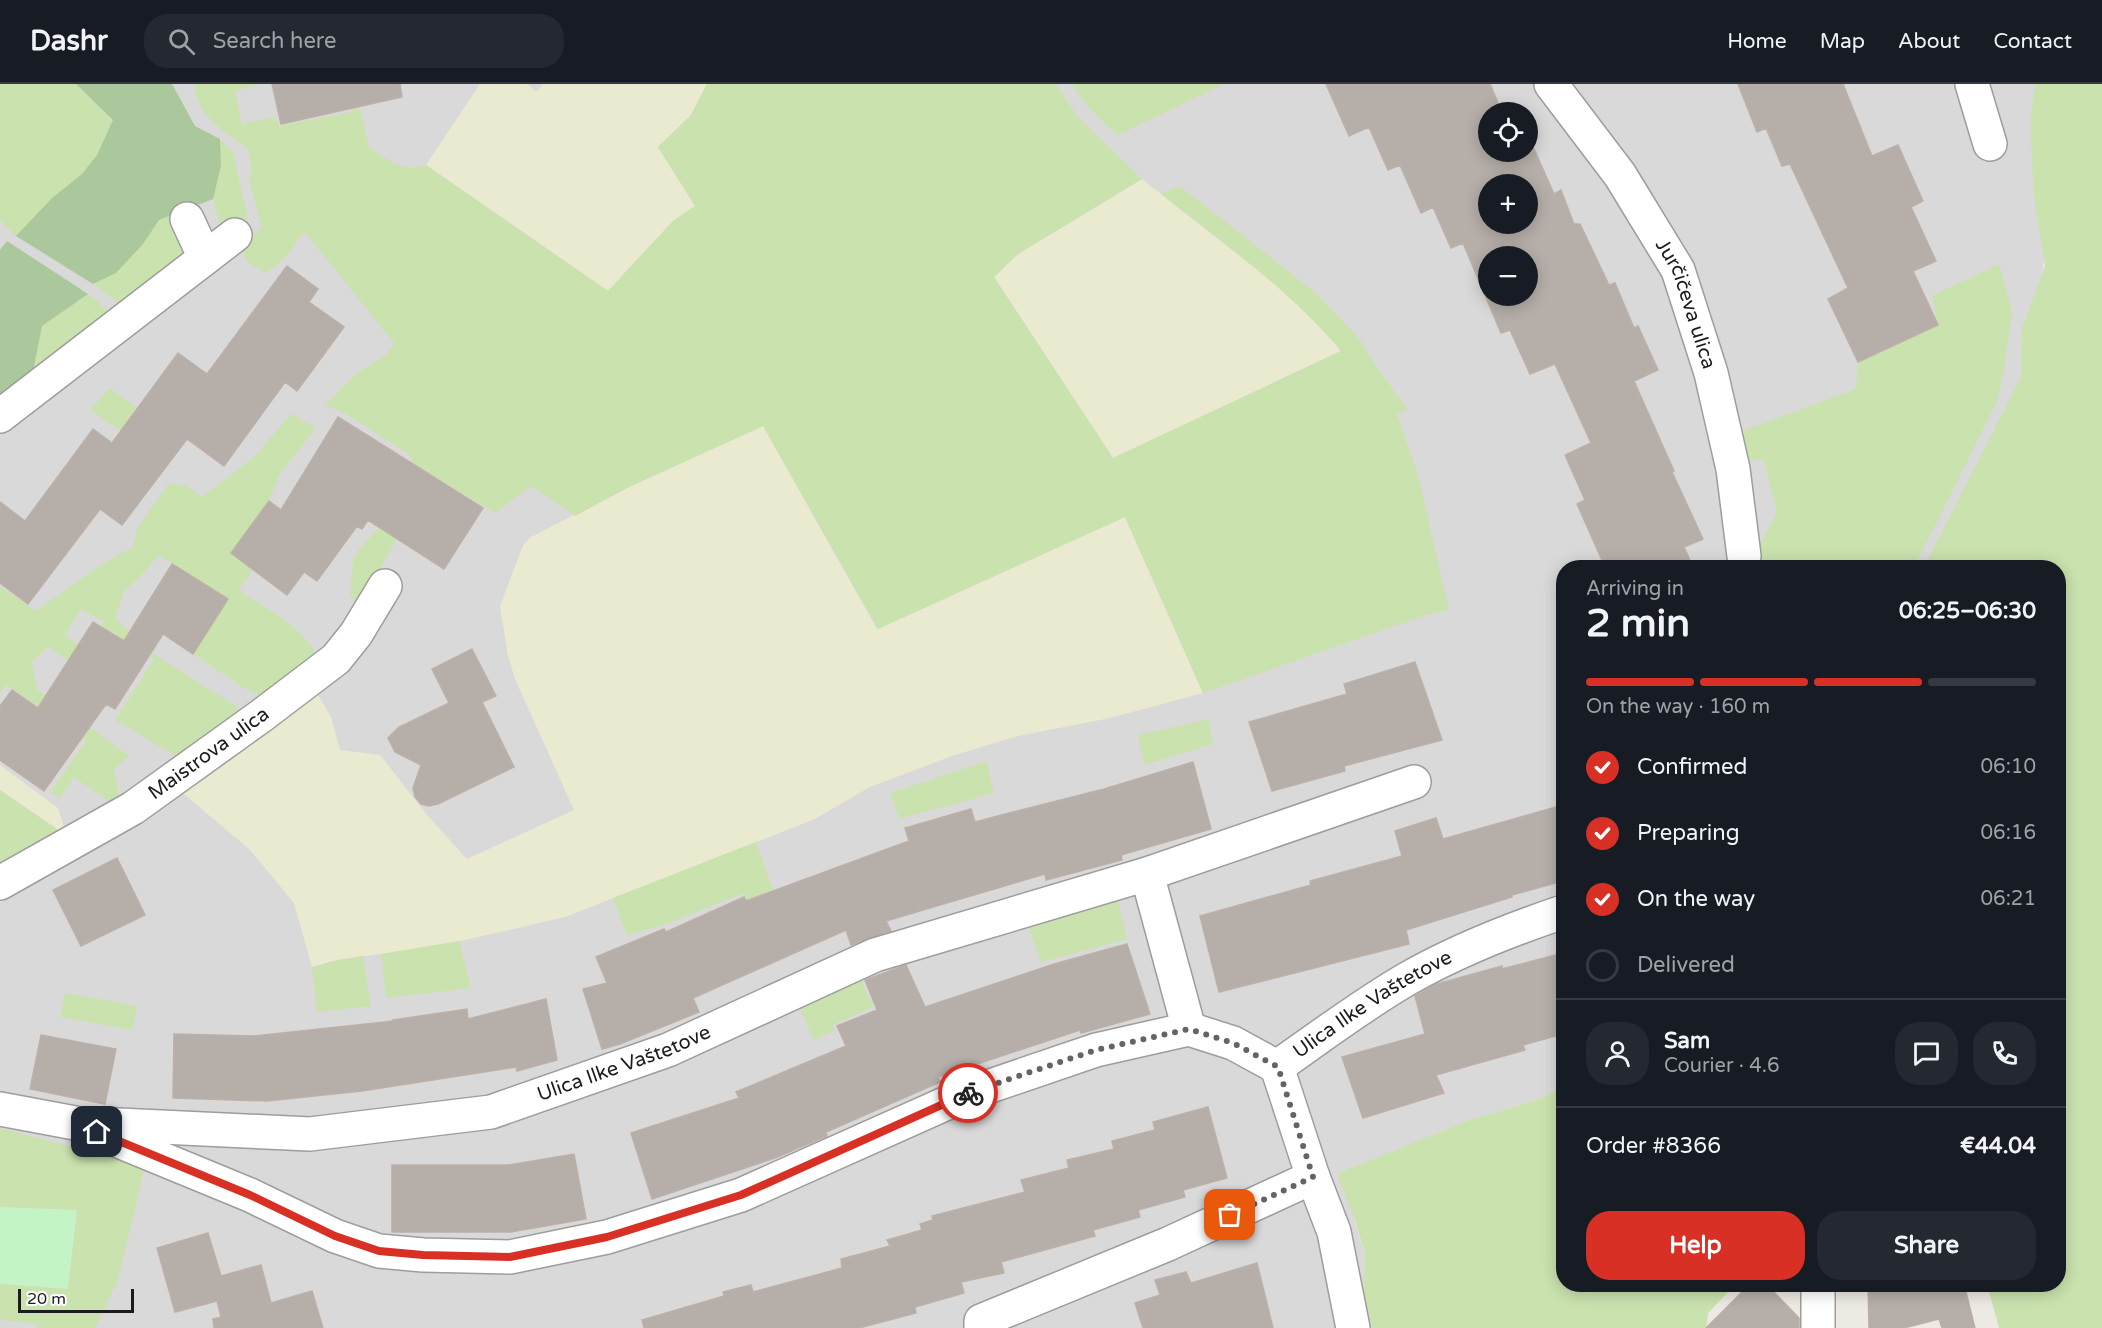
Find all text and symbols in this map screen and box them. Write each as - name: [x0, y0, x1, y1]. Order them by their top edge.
- search box: [144, 14, 564, 68]
- text: Dashr: [30, 24, 108, 58]
- icon: search: [165, 25, 198, 58]
- text: Search here: [213, 28, 336, 54]
- text: Home: [1727, 29, 1787, 54]
- text: Map: [1820, 29, 1865, 54]
- text: About: [1898, 29, 1960, 54]
- text: Contact: [1993, 29, 2072, 54]
- map controls: [1478, 102, 1538, 306]
- button: locate: [1478, 102, 1538, 162]
- button: +: [1478, 174, 1538, 234]
- street label: Jurčičeva ulica: [1650, 235, 1721, 372]
- button: −: [1478, 246, 1538, 306]
- text: Arriving in: [1586, 577, 1684, 601]
- text: 06:25–06:30: [1899, 598, 2036, 624]
- text: 2 min: [1586, 600, 1690, 647]
- text: On the way · 160 m: [1586, 695, 1770, 719]
- street label: Maistrova ulica: [144, 702, 274, 805]
- icon: check: [1586, 751, 1619, 784]
- text: Confirmed: [1637, 754, 1747, 780]
- text: 06:10: [1981, 755, 2036, 779]
- icon: check: [1586, 817, 1619, 850]
- text: Preparing: [1637, 820, 1740, 846]
- text: 06:16: [1981, 821, 2036, 845]
- icon: check: [1586, 883, 1619, 916]
- text: On the way: [1637, 886, 1755, 912]
- text: 06:21: [1981, 887, 2036, 911]
- street label: Ulica Ilke Vaštetove: [1289, 945, 1456, 1064]
- text: Delivered: [1637, 952, 1735, 978]
- street label: Ulica Ilke Vaštetove: [534, 1020, 714, 1107]
- button: person: [1586, 1022, 1649, 1085]
- button: chat: [1895, 1022, 1958, 1085]
- button: phone: [1973, 1022, 2036, 1085]
- text: Sam: [1664, 1028, 1710, 1054]
- text: Courier · 4.6: [1664, 1054, 1779, 1078]
- courier: [938, 1063, 998, 1123]
- icon: bike: [952, 1077, 985, 1110]
- pin: [71, 1106, 122, 1157]
- icon: home: [80, 1115, 113, 1148]
- text: Order #8366: [1586, 1133, 1721, 1159]
- text: €44.04: [1960, 1133, 2036, 1159]
- pin: [1204, 1189, 1255, 1240]
- icon: bag: [1213, 1198, 1246, 1231]
- button: Help: [1586, 1211, 1805, 1280]
- button: Share: [1817, 1211, 2036, 1280]
- scale bar: [18, 1286, 134, 1314]
- text: 20 m: [27, 1289, 66, 1309]

